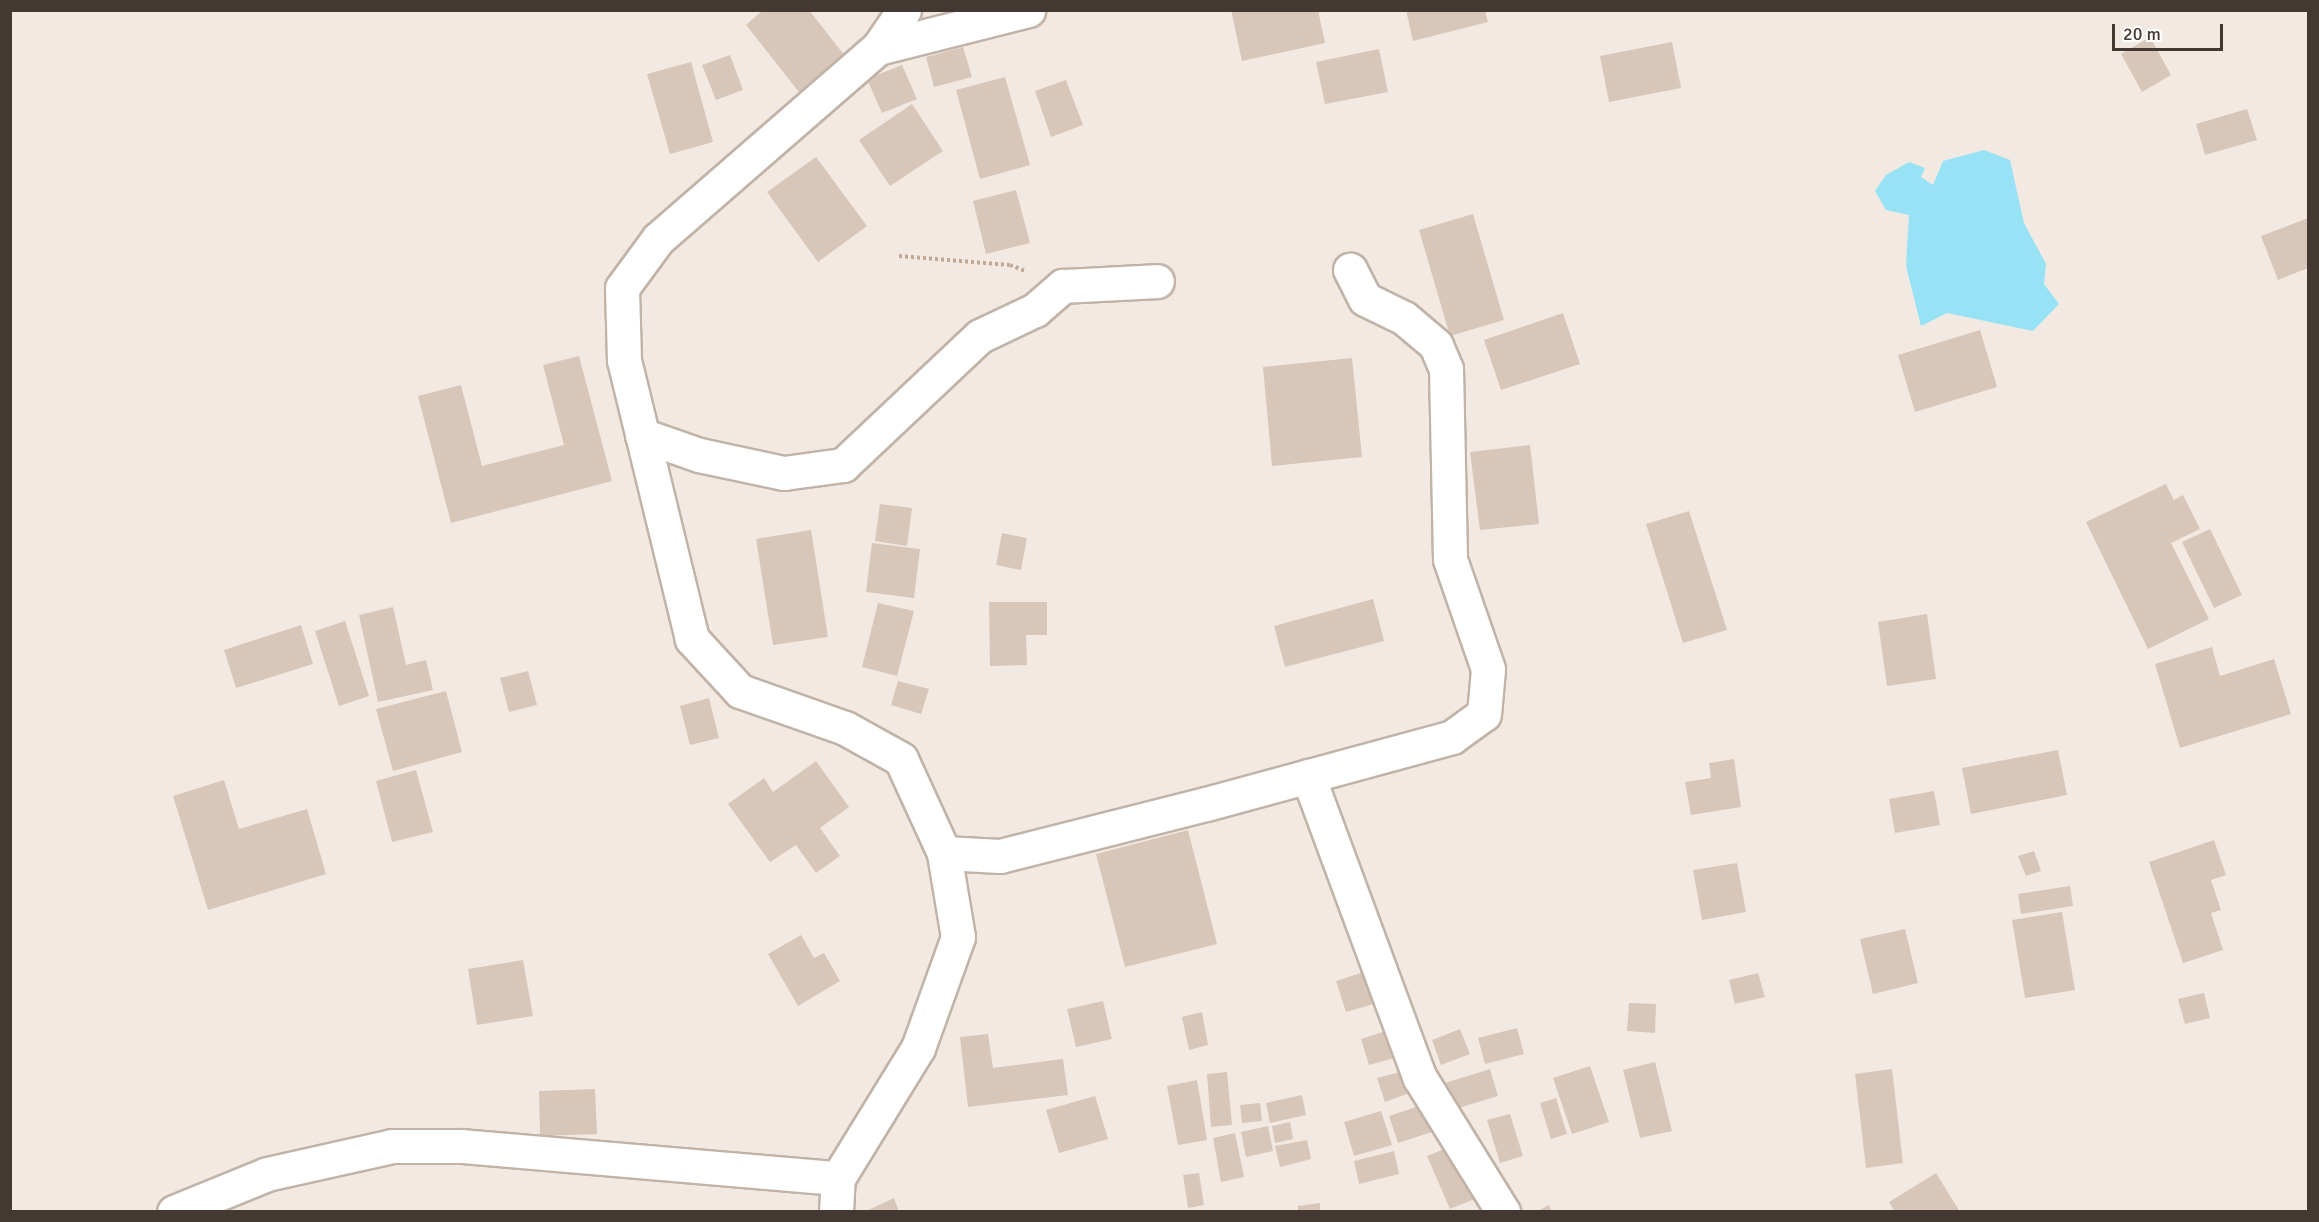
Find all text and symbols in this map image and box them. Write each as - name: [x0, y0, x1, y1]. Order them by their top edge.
- scale bar: [2115, 12, 2226, 50]
- text: 20 m: [2123, 23, 2161, 45]

